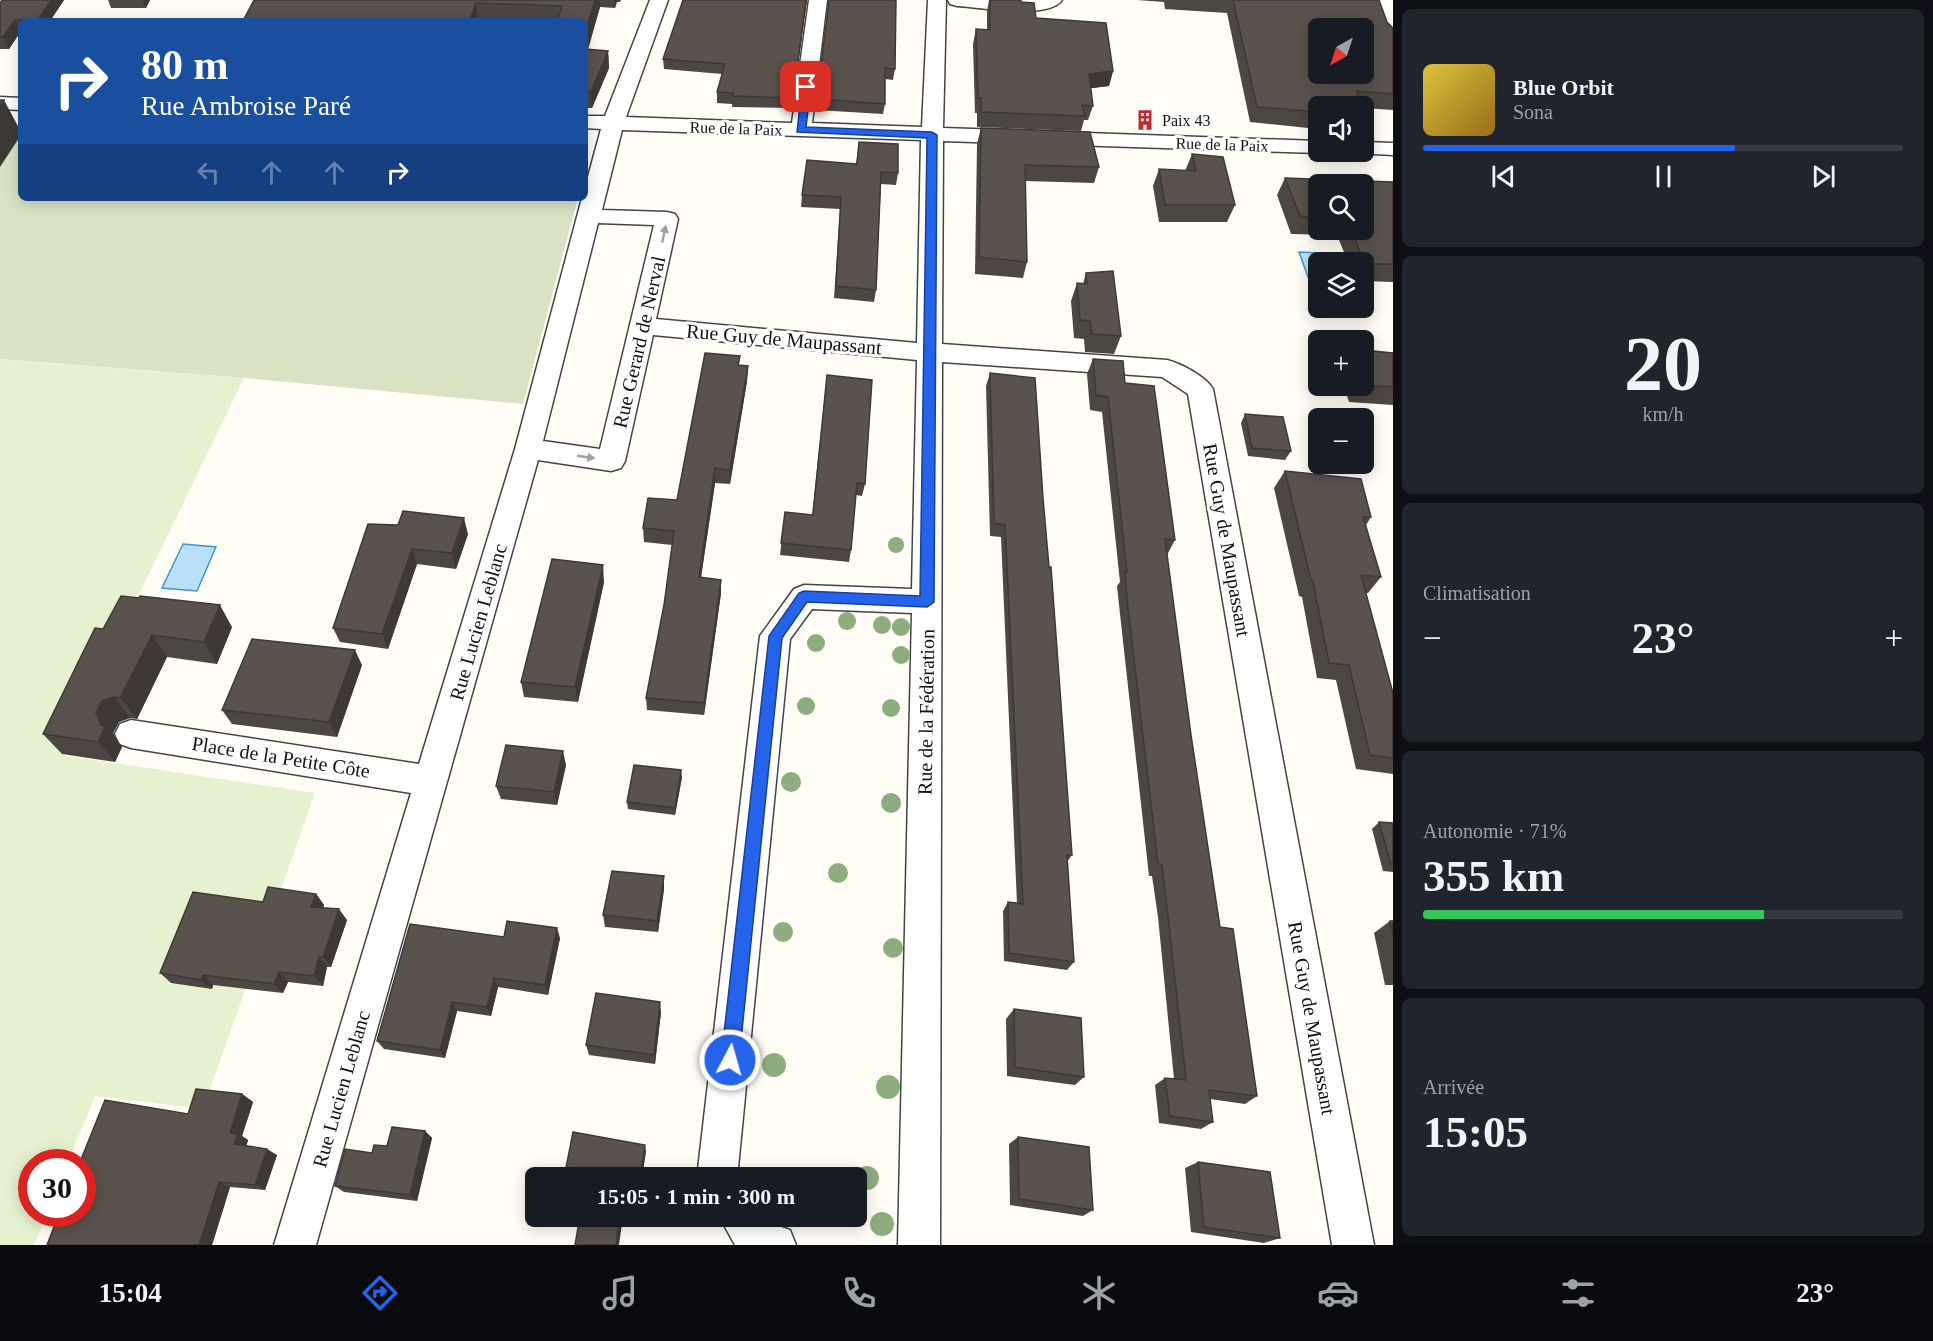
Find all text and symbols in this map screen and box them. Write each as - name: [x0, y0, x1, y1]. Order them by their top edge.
- north arrow: [1308, 18, 1374, 84]
- map controls: [1308, 18, 1374, 474]
- icon: right: [42, 42, 120, 120]
- text: 80 m: [141, 42, 229, 88]
- pin: [780, 61, 831, 112]
- icon: arrive: [789, 70, 822, 103]
- text: Blue Orbit: [1513, 75, 1614, 100]
- text: Rue Ambroise Paré: [141, 91, 351, 121]
- button: sound: [1308, 96, 1374, 162]
- text: Sona: [1513, 101, 1553, 123]
- building icon: Paix 43: [1133, 108, 1157, 132]
- place label: Paix 43: [1162, 112, 1210, 129]
- street label: Rue de la Paix: [689, 118, 783, 139]
- street label: Rue de la Paix: [1175, 134, 1269, 155]
- icon: left: [192, 156, 225, 189]
- icon: ahead: [255, 156, 288, 189]
- icon: ahead: [318, 156, 351, 189]
- icon: right: [381, 156, 414, 189]
- icon: previous: [1487, 160, 1520, 193]
- icon: pause: [1647, 160, 1680, 193]
- icon: next: [1807, 160, 1840, 193]
- button: search: [1308, 174, 1374, 240]
- one-way arrow: [660, 224, 669, 243]
- button: layers: [1308, 252, 1374, 318]
- street label: Rue Gerard de Nerval: [608, 253, 670, 430]
- street label: Rue Guy de Maupassant: [685, 319, 883, 360]
- text: 20: [1624, 320, 1702, 407]
- button: +: [1308, 330, 1374, 396]
- text: km/h: [1642, 403, 1684, 425]
- button: −: [1308, 408, 1374, 474]
- street label: Rue Guy de Maupassant: [1198, 442, 1255, 639]
- one-way arrow: [577, 453, 596, 462]
- street label: Rue Lucien Leblanc: [445, 541, 511, 703]
- text: Climatisation: [1423, 582, 1531, 604]
- text: 23°: [1632, 613, 1695, 663]
- text: −: [1423, 620, 1442, 656]
- text: +: [1884, 620, 1903, 656]
- street label: Rue de la Fédération: [914, 629, 938, 795]
- street label: Place de la Petite Côte: [190, 732, 372, 782]
- text: Autonomie · 71%: [1423, 820, 1566, 842]
- text: 355 km: [1423, 851, 1564, 901]
- street label: Rue Guy de Maupassant: [1283, 920, 1340, 1117]
- street label: Rue Lucien Leblanc: [308, 1008, 374, 1170]
- position arrow: [698, 1028, 762, 1092]
- text: Arrivée: [1423, 1076, 1484, 1098]
- text: 15:05: [1423, 1107, 1528, 1157]
- speed limit sign: 30: [18, 1149, 96, 1227]
- text: 15:05 · 1 min · 300 m: [597, 1184, 795, 1209]
- icon: directions: [359, 1272, 401, 1314]
- icon: music: [599, 1272, 641, 1314]
- icon: phone: [838, 1272, 880, 1314]
- icon: climate: [1078, 1272, 1120, 1314]
- icon: car: [1317, 1272, 1359, 1314]
- icon: filters: [1557, 1272, 1599, 1314]
- text: 15:04: [99, 1278, 162, 1308]
- text: 23°: [1796, 1278, 1834, 1308]

